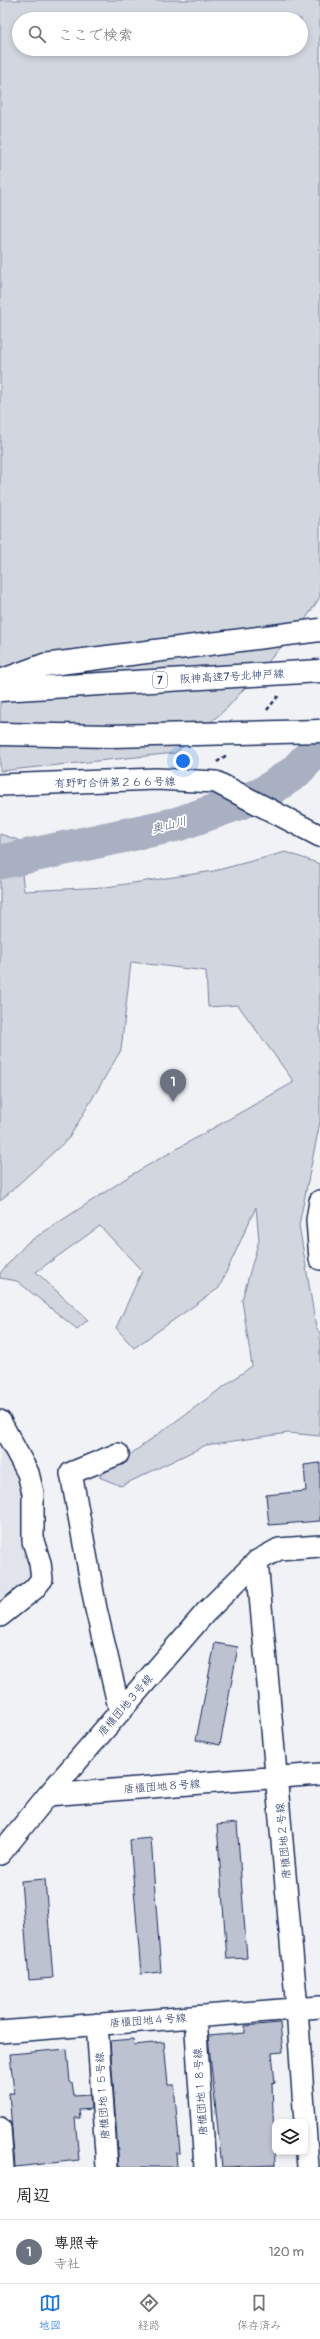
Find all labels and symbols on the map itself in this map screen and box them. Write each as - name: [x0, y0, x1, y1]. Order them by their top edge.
- street label: 阪神高速7号北神戸線: [179, 667, 285, 686]
- road number: 7: [153, 672, 167, 688]
- your location: [173, 751, 193, 771]
- street label: 有野町合併第２６６号線: [54, 775, 176, 790]
- water label: 奥山川: [150, 814, 188, 837]
- pin: 1: [160, 1069, 186, 1102]
- street label: 唐櫃団地３号線: [95, 1672, 156, 1739]
- street label: 唐櫃団地８号線: [123, 1777, 201, 1796]
- street label: 唐櫃団地２号線: [274, 1802, 293, 1880]
- street label: 唐櫃団地４号線: [109, 2011, 187, 2030]
- street label: 唐櫃団地１８号線: [191, 2048, 210, 2136]
- street label: 唐櫃団地１５号線: [93, 2052, 112, 2140]

